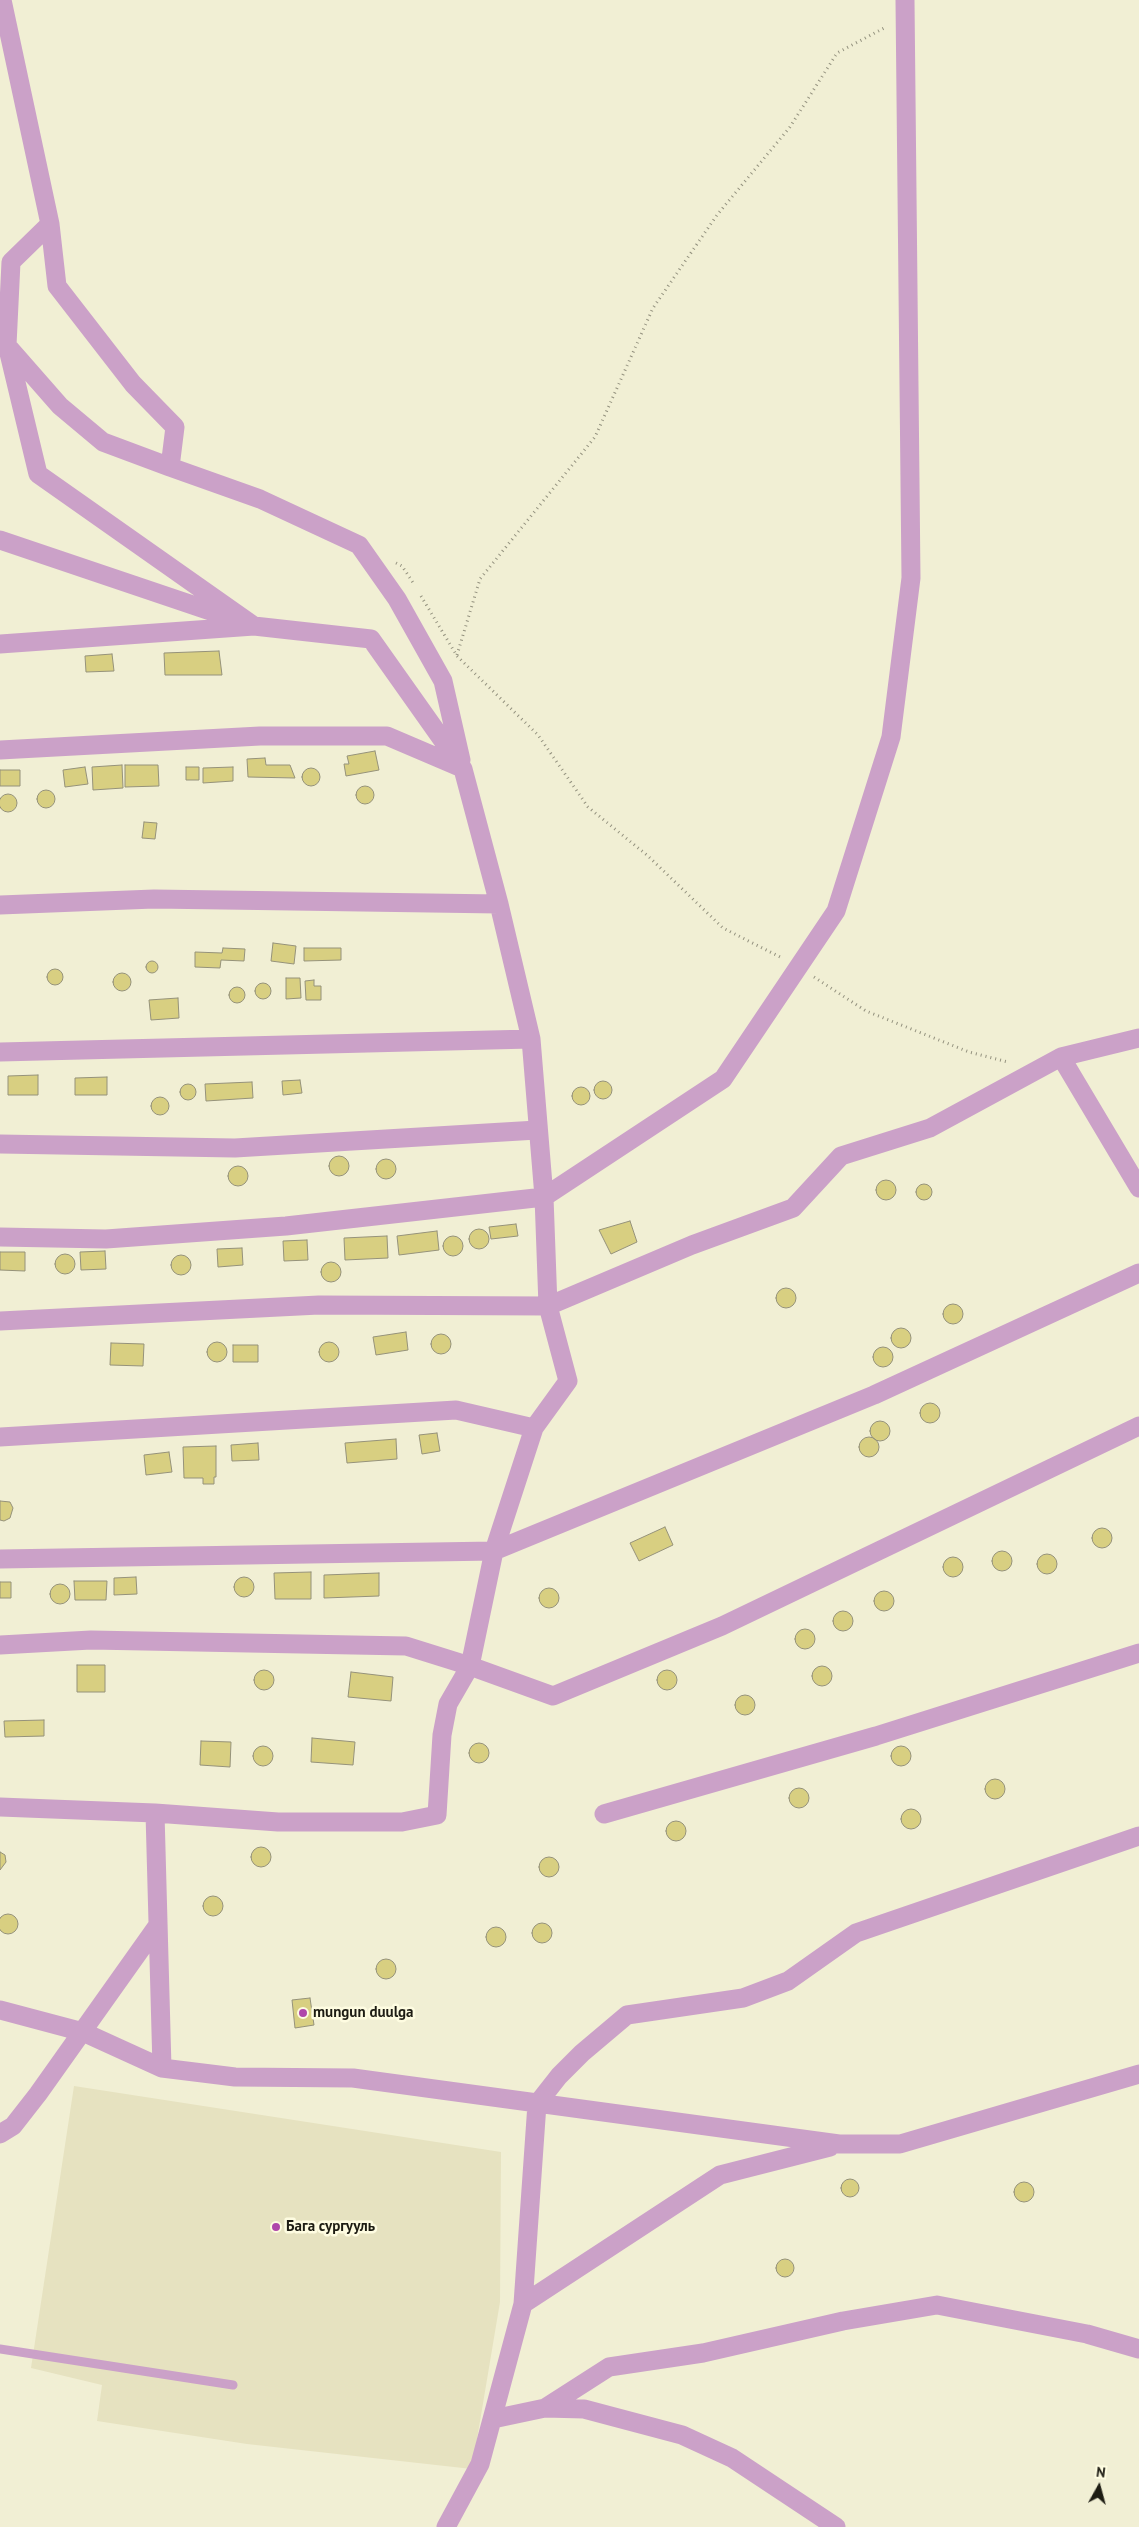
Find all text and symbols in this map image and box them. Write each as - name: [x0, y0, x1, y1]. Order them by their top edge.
- place label: mungun duulga: [313, 2004, 414, 2022]
- marker: mungun duulga: [297, 2007, 309, 2019]
- place label: Бага сургууль: [286, 2218, 375, 2236]
- marker: Бага сургууль: [270, 2221, 282, 2233]
- north arrow: [1074, 2462, 1124, 2512]
- text: N: [1095, 2463, 1106, 2482]

